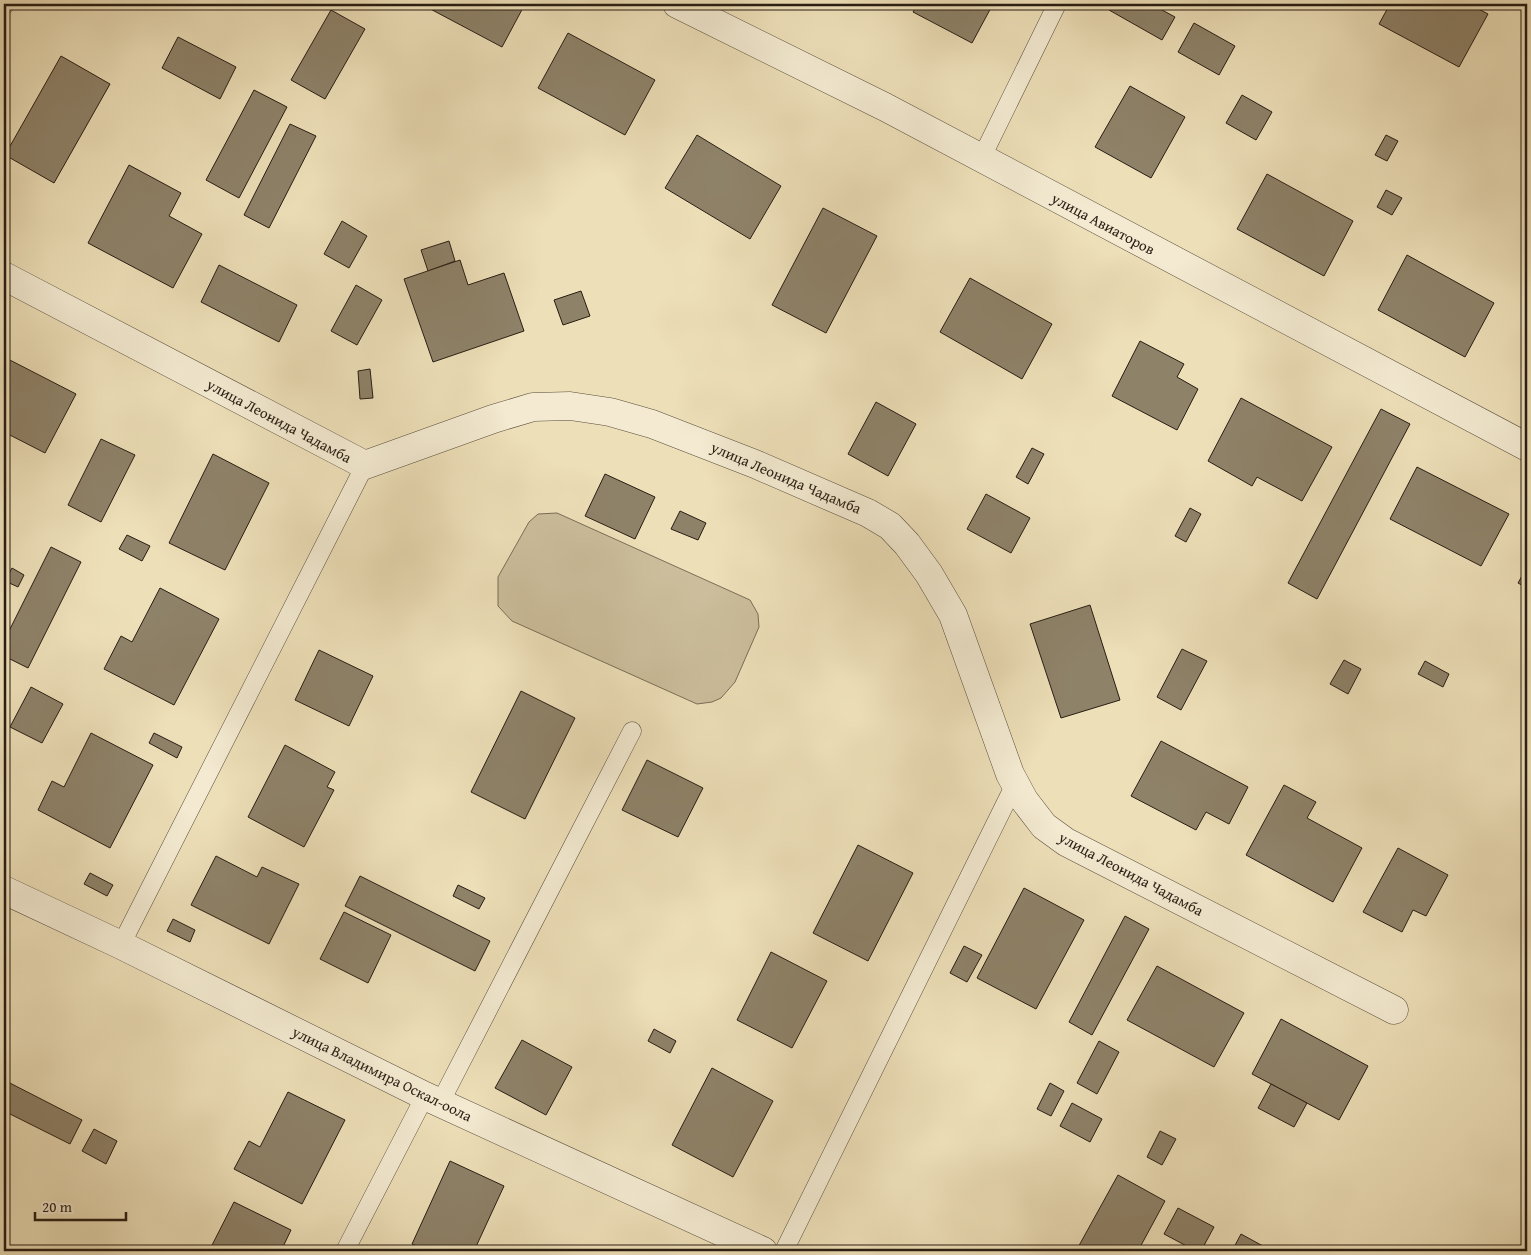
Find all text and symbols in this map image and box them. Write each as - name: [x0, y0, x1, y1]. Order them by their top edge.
- street label: улица Авиаторов: [1047, 187, 1159, 260]
- street label: улица Леонида Чадамба: [202, 373, 356, 468]
- street label: улица Леонида Чадамба: [707, 436, 865, 519]
- street label: улица Леонида Чадамба: [1054, 826, 1208, 921]
- street label: улица Владимира Оскал-оола: [288, 1020, 476, 1127]
- scale bar: [35, 1190, 126, 1222]
- text: 20 m: [42, 1196, 73, 1217]

